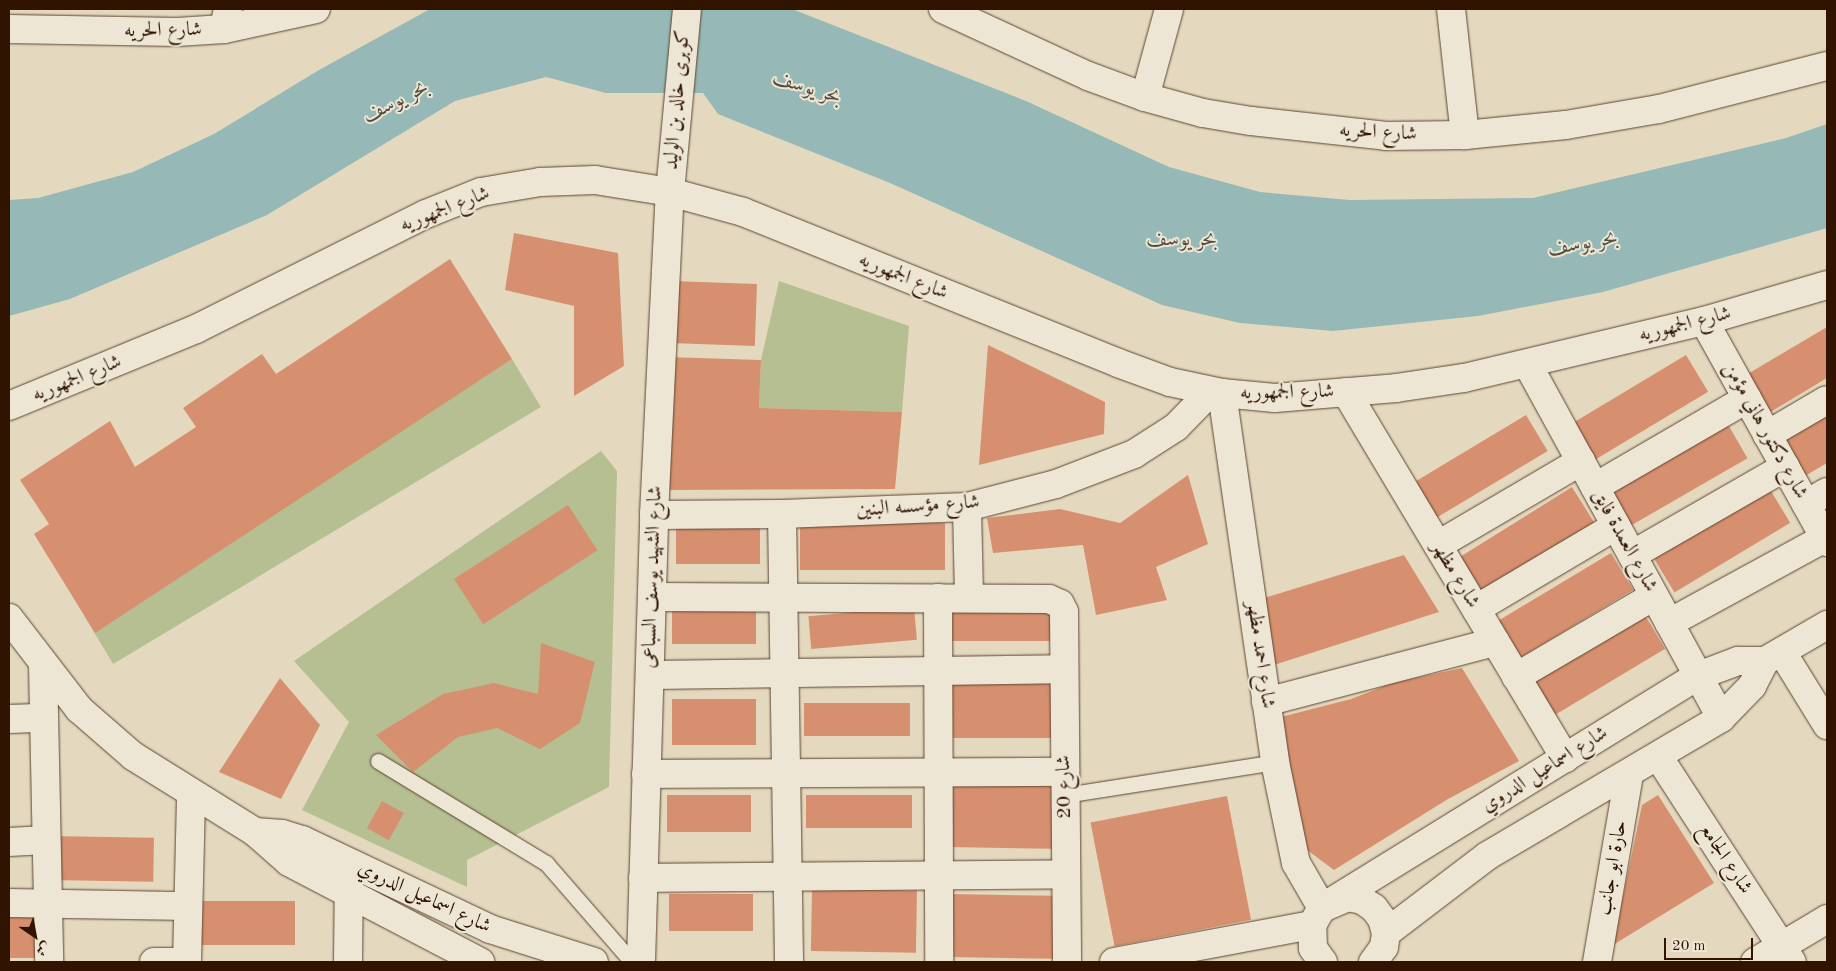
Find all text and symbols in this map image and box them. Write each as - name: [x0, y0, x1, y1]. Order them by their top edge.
- street label: شارع الحريه: [124, 18, 202, 44]
- street label: كوبرى خالد بن الوليد: [660, 29, 696, 171]
- water label: بحر يوسف: [769, 66, 845, 110]
- water label: بحر يوسف: [359, 75, 433, 129]
- street label: شارع الحريه: [1338, 119, 1418, 147]
- street label: شارع الجمهوريه: [397, 182, 493, 238]
- water label: بحر يوسف: [1546, 225, 1620, 263]
- water label: بحر يوسف: [1147, 227, 1217, 253]
- street label: شارع الجمهوريه: [855, 248, 951, 306]
- street label: شارع الجمهوريه: [1636, 302, 1734, 348]
- street label: شارع الجمهوريه: [29, 350, 125, 408]
- street label: شارع دكتور هاني مؤمن: [1718, 358, 1812, 504]
- street label: شارع الجمهوريه: [1240, 380, 1334, 406]
- street label: شارع الشهيد يوسف السباعى: [638, 485, 668, 669]
- street label: شارع العمدة فايق: [1586, 486, 1662, 596]
- street label: شارع مؤسسه البنين: [855, 491, 981, 523]
- street label: شارع مظهر: [1426, 537, 1484, 613]
- street label: شارع احمد مظهر: [1241, 600, 1279, 710]
- street label: شارع اسماعيل الدروي: [1477, 722, 1613, 818]
- street label: شارع 20: [1052, 755, 1078, 819]
- street label: حارة ابو جانب: [1593, 819, 1633, 917]
- street label: شارع الجامع: [1693, 819, 1757, 899]
- street label: شارع اسماعيل الدروي: [354, 857, 494, 939]
- north arrow: [10, 911, 60, 961]
- scale bar: [1666, 928, 1755, 960]
- text: ش: [34, 939, 53, 958]
- text: 20 m: [1672, 939, 1706, 954]

